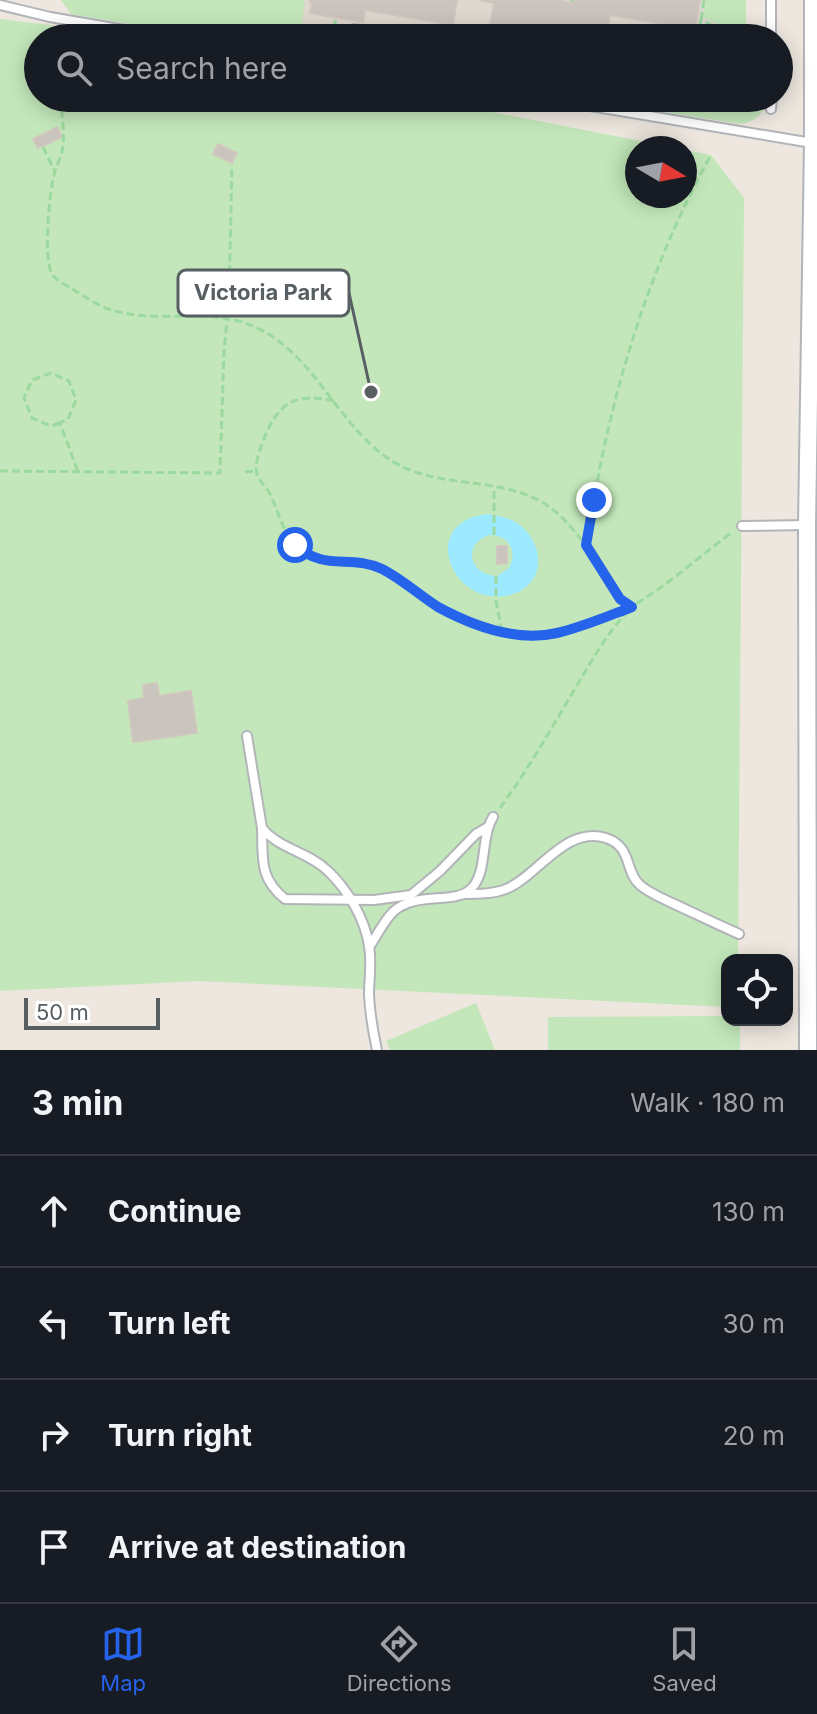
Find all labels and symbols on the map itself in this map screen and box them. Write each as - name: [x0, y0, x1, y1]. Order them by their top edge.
- north arrow: [625, 136, 697, 208]
- callout: Victoria Park: [178, 270, 349, 316]
- text: Victoria Park: [194, 279, 333, 305]
- route end: [576, 482, 612, 518]
- route start: [277, 527, 313, 563]
- scale bar: [24, 994, 160, 1030]

